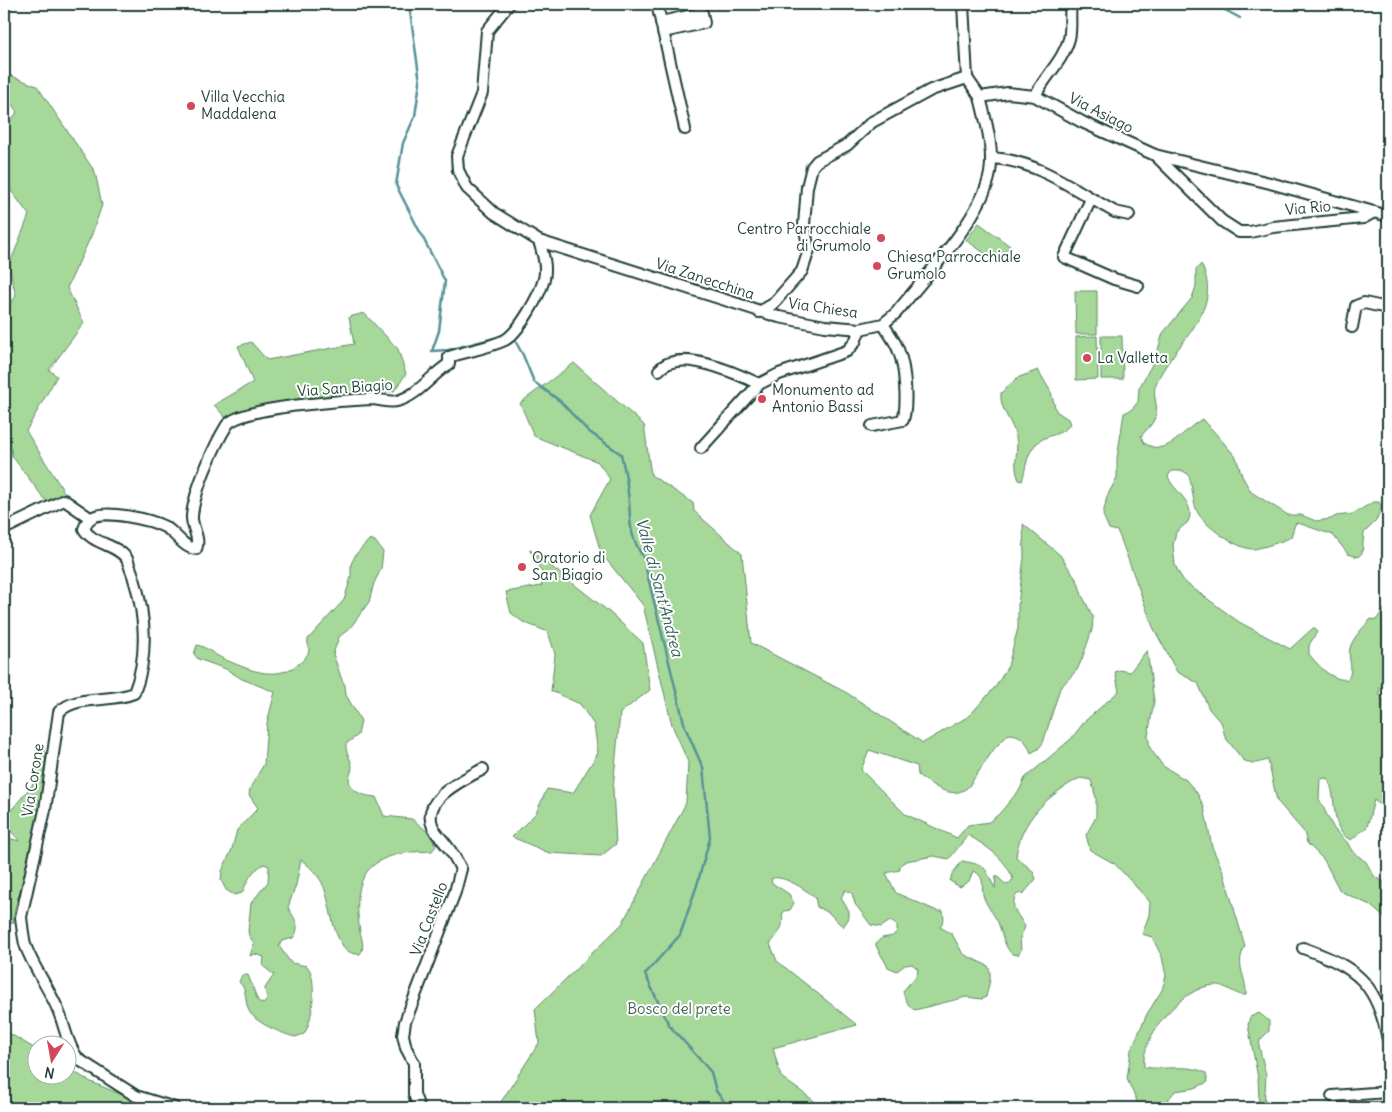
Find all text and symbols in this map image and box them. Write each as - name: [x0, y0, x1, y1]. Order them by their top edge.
- place label: Villa Vecchia Maddalena: [201, 87, 286, 123]
- street label: Via Asiago: [1066, 88, 1137, 137]
- marker: Villa Vecchia Maddalena: [185, 100, 197, 112]
- street label: Via Rio: [1284, 196, 1332, 219]
- place label: Centro Parrocchiale di Grumolo: [737, 219, 871, 255]
- marker: Centro Parrocchiale di Grumolo: [875, 232, 887, 244]
- place label: Chiesa Parrocchiale Grumolo: [887, 247, 1021, 283]
- street label: Via Zanecchina: [653, 254, 757, 304]
- marker: Chiesa Parrocchiale Grumolo: [871, 260, 883, 272]
- street label: Via Chiesa: [787, 293, 860, 322]
- place label: La Valletta: [1097, 348, 1168, 367]
- marker: La Valletta: [1081, 352, 1093, 364]
- street label: Via San Biagio: [296, 375, 393, 400]
- place label: Monumento ad Antonio Bassi: [772, 380, 874, 416]
- marker: Monumento ad Antonio Bassi: [756, 393, 768, 405]
- water label: Valle di Sant'Andrea: [632, 516, 688, 659]
- place label: Oratorio di San Biagio: [532, 548, 605, 584]
- marker: Oratorio di San Biagio: [516, 561, 528, 573]
- street label: Via Corone: [17, 742, 48, 818]
- street label: Via Castello: [406, 879, 451, 959]
- park label: Bosco del prete: [627, 999, 731, 1018]
- north arrow: [28, 1034, 78, 1084]
- text: N: [43, 1063, 56, 1083]

